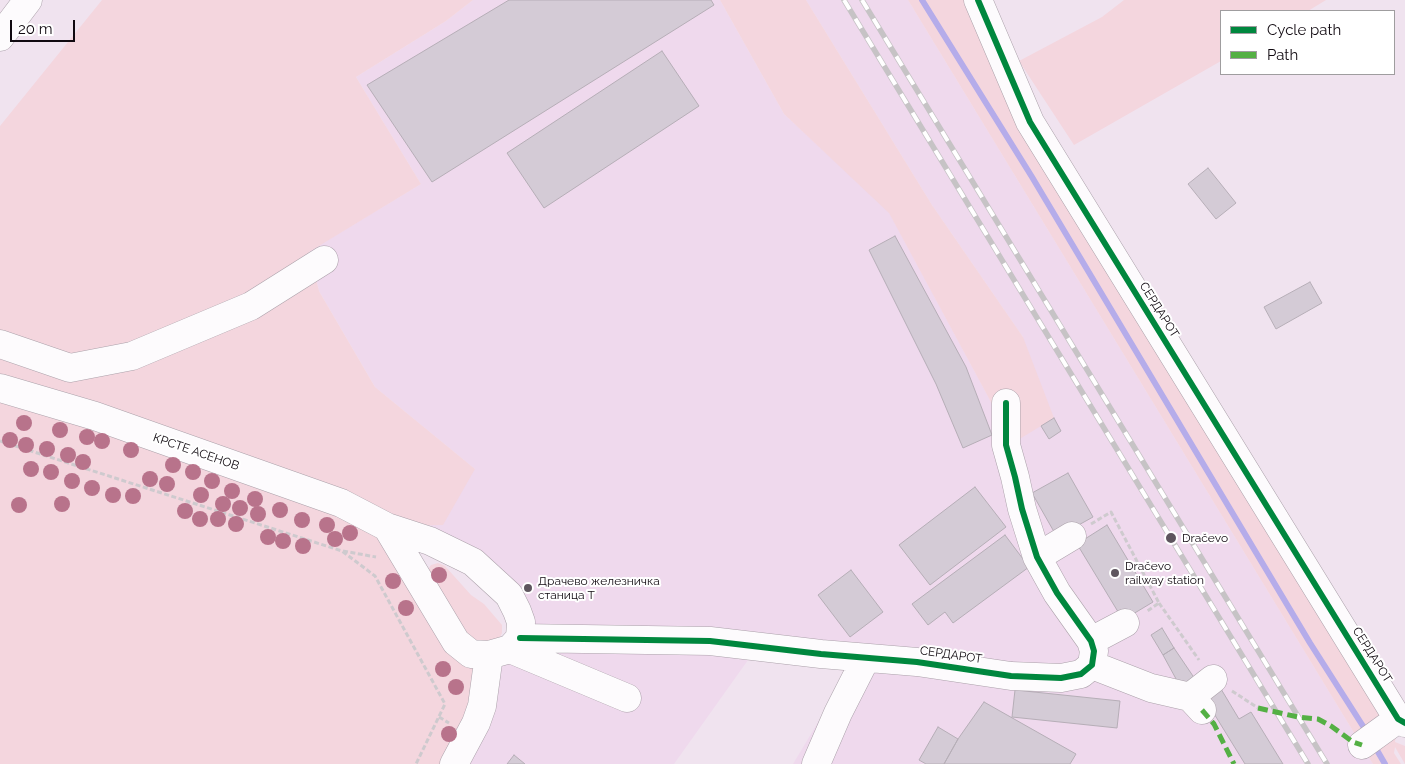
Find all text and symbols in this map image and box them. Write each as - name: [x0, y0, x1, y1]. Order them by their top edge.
- scale bar: [12, 10, 78, 42]
- legend: [1220, 10, 1395, 75]
- text: 20 m: [18, 20, 53, 38]
- text: Cycle path: [1267, 21, 1341, 39]
- text: Path: [1267, 46, 1298, 64]
- street label: СЕРДАРОТ: [1136, 280, 1182, 340]
- street label: КРСТЕ АСЕНОВ: [151, 431, 241, 473]
- marker: Dračevo: [1164, 531, 1178, 545]
- place label: Dračevo: [1182, 531, 1228, 545]
- place label: Dračevo railway station: [1125, 559, 1204, 587]
- marker: Dračevo railway station: [1109, 567, 1121, 579]
- place label: Драчево железничка станица Т: [538, 574, 660, 602]
- marker: Драчево железничка станица Т: [522, 582, 534, 594]
- street label: СЕРДАРОТ: [1349, 625, 1395, 685]
- street label: СЕРДАРОТ: [919, 643, 983, 667]

